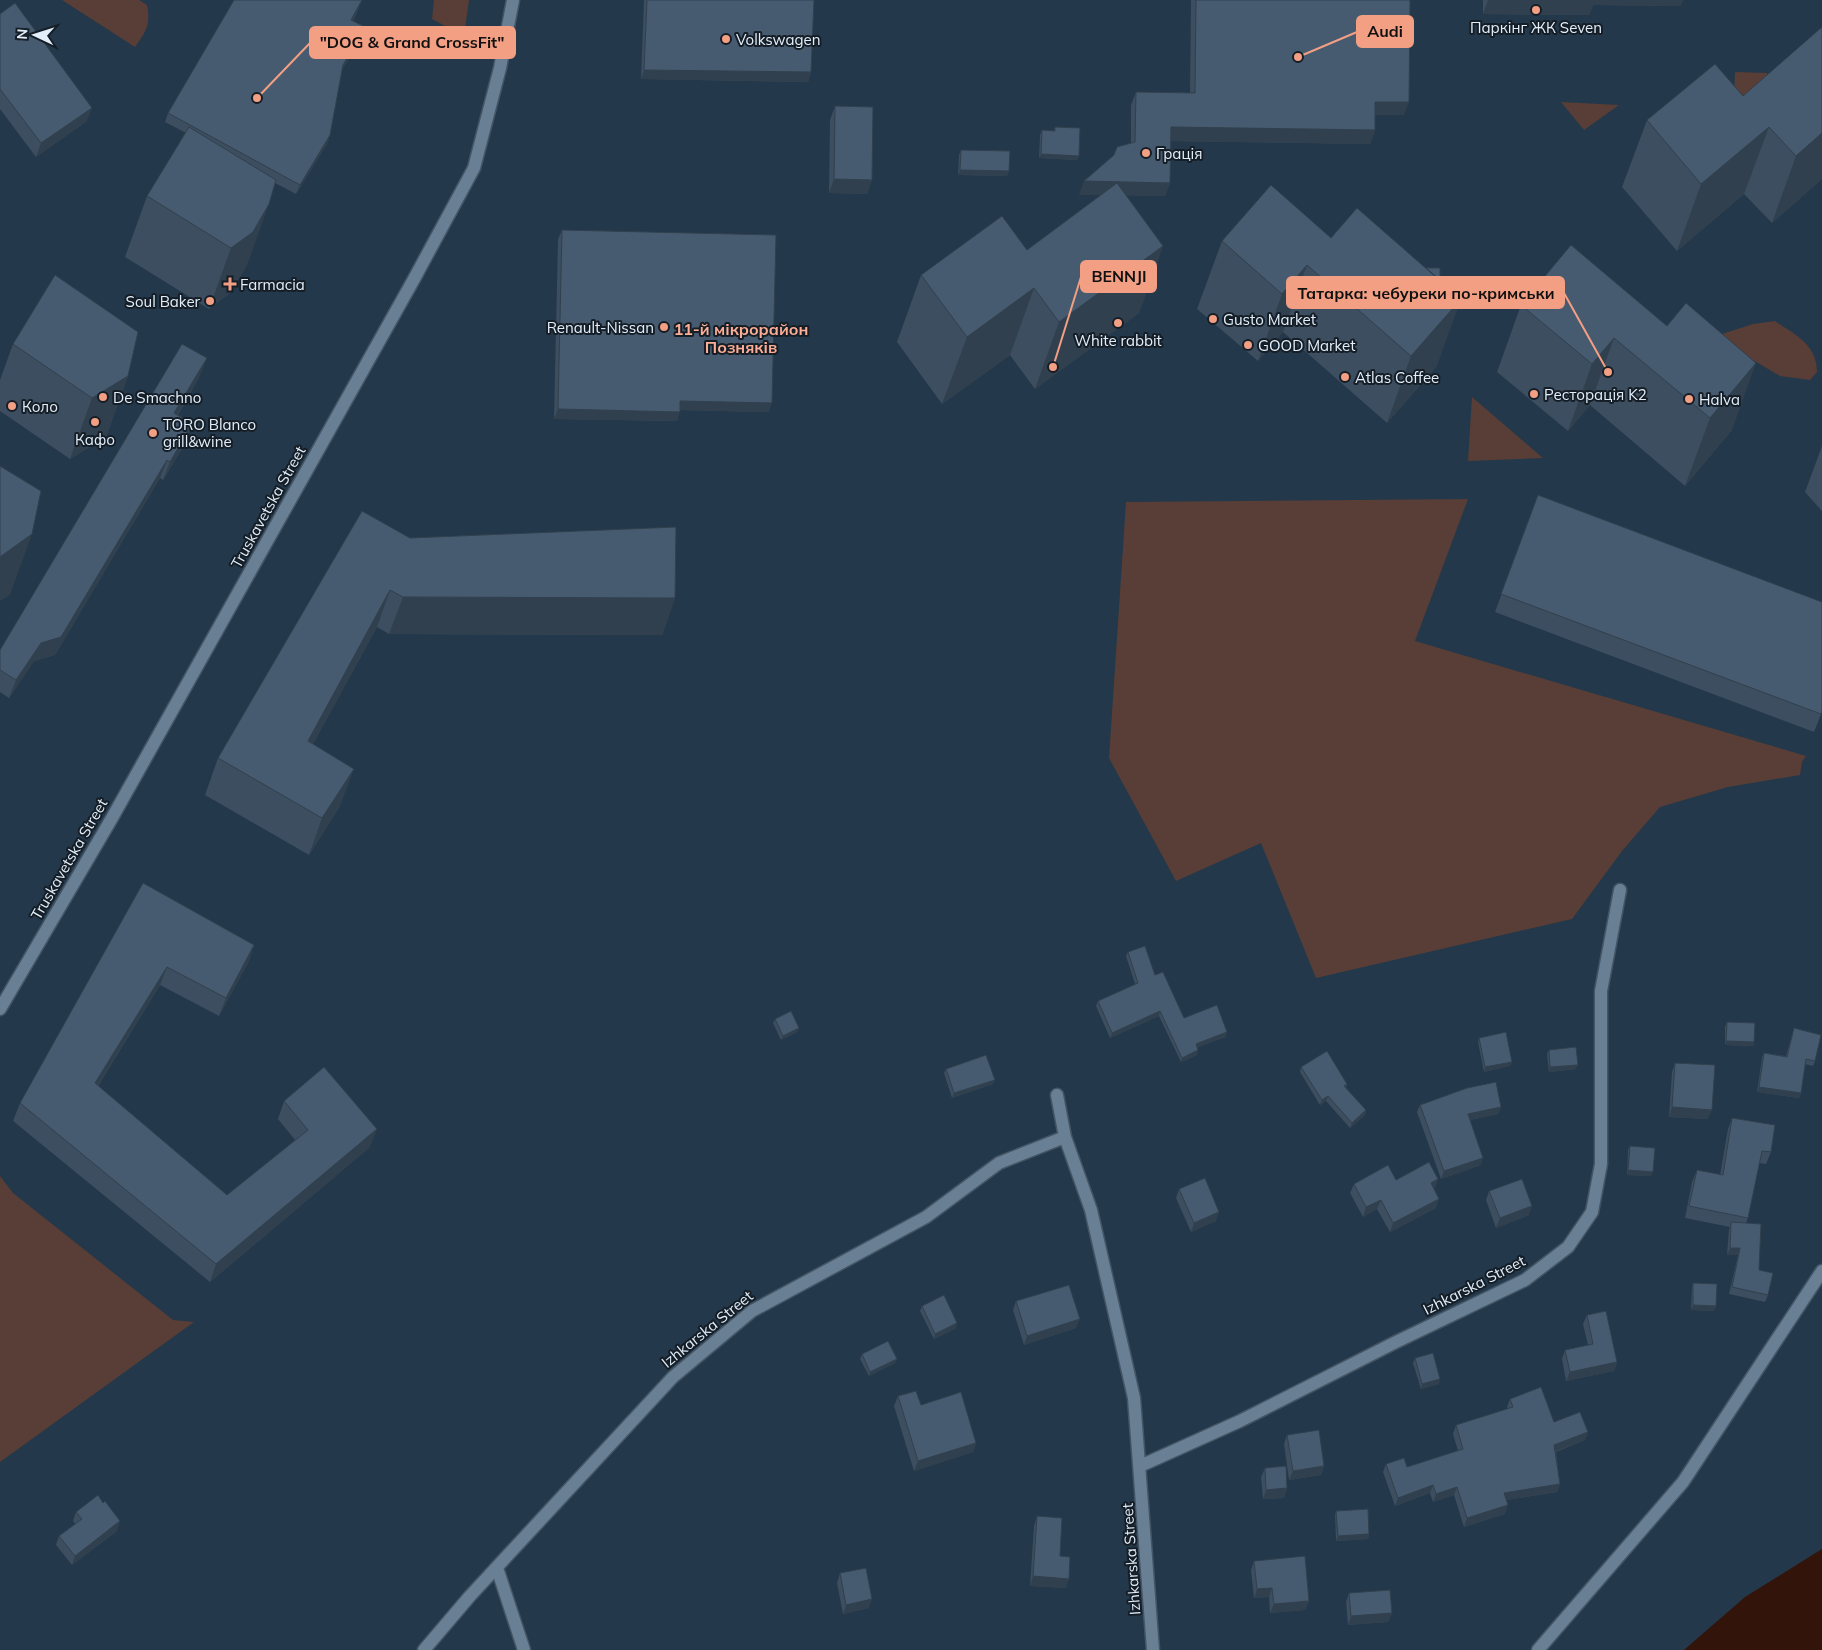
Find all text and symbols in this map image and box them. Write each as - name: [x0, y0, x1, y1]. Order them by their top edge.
- marker: Паркінг ЖК Seven: [1530, 4, 1542, 16]
- north arrow: [10, 10, 60, 60]
- callout: Audi: [1357, 16, 1413, 47]
- place label: Паркінг ЖК Seven: [1470, 18, 1602, 37]
- text: Audi: [1367, 21, 1403, 41]
- callout: "DOG & Grand CrossFit": [310, 27, 515, 58]
- text: N: [13, 28, 31, 40]
- place label: Volkswagen: [736, 30, 820, 49]
- text: "DOG & Grand CrossFit": [320, 32, 504, 52]
- marker: Volkswagen: [720, 33, 732, 45]
- place label: Грація: [1156, 144, 1203, 163]
- marker: Грація: [1140, 147, 1152, 159]
- callout: BENNJI: [1081, 261, 1156, 292]
- text: BENNJI: [1091, 266, 1147, 286]
- place label: Farmacia: [240, 275, 305, 294]
- callout: Татарка: чебуреки по-кримськи: [1287, 277, 1564, 308]
- marker: Farmacia: [224, 278, 236, 290]
- text: Татарка: чебуреки по-кримськи: [1297, 283, 1555, 303]
- place label: Soul Baker: [126, 292, 201, 311]
- marker: Soul Baker: [204, 295, 216, 307]
- place label: Gusto Market: [1223, 310, 1316, 329]
- marker: Gusto Market: [1207, 313, 1219, 325]
- marker: White rabbit: [1112, 317, 1124, 329]
- place label: Renault-Nissan: [547, 318, 654, 337]
- district label: 11-й мікрорайон Позняків: [674, 319, 808, 357]
- marker: Renault-Nissan: [658, 321, 670, 333]
- place label: White rabbit: [1074, 331, 1162, 350]
- place label: GOOD Market: [1258, 336, 1356, 355]
- marker: GOOD Market: [1242, 339, 1254, 351]
- place label: Atlas Coffee: [1355, 368, 1439, 387]
- marker: Atlas Coffee: [1339, 371, 1351, 383]
- place label: Ресторація K2: [1544, 385, 1647, 404]
- place label: De Smachno: [113, 388, 201, 407]
- marker: Ресторація K2: [1528, 388, 1540, 400]
- place label: Halva: [1699, 390, 1740, 409]
- marker: De Smachno: [97, 391, 109, 403]
- marker: Halva: [1683, 393, 1695, 405]
- place label: Коло: [22, 397, 58, 416]
- marker: Коло: [6, 400, 18, 412]
- place label: TORO Blanco grill&wine: [163, 415, 256, 451]
- marker: Кафо: [89, 416, 101, 428]
- marker: TORO Blanco grill&wine: [147, 427, 159, 439]
- place label: Кафо: [75, 430, 115, 449]
- street label: Truskavetska Street: [227, 443, 309, 571]
- street label: Truskavetska Street: [27, 795, 111, 923]
- street label: Izhkarska Street: [1420, 1251, 1528, 1319]
- street label: Izhkarska Street: [658, 1286, 756, 1372]
- street label: Izhkarska Street: [1118, 1502, 1144, 1616]

